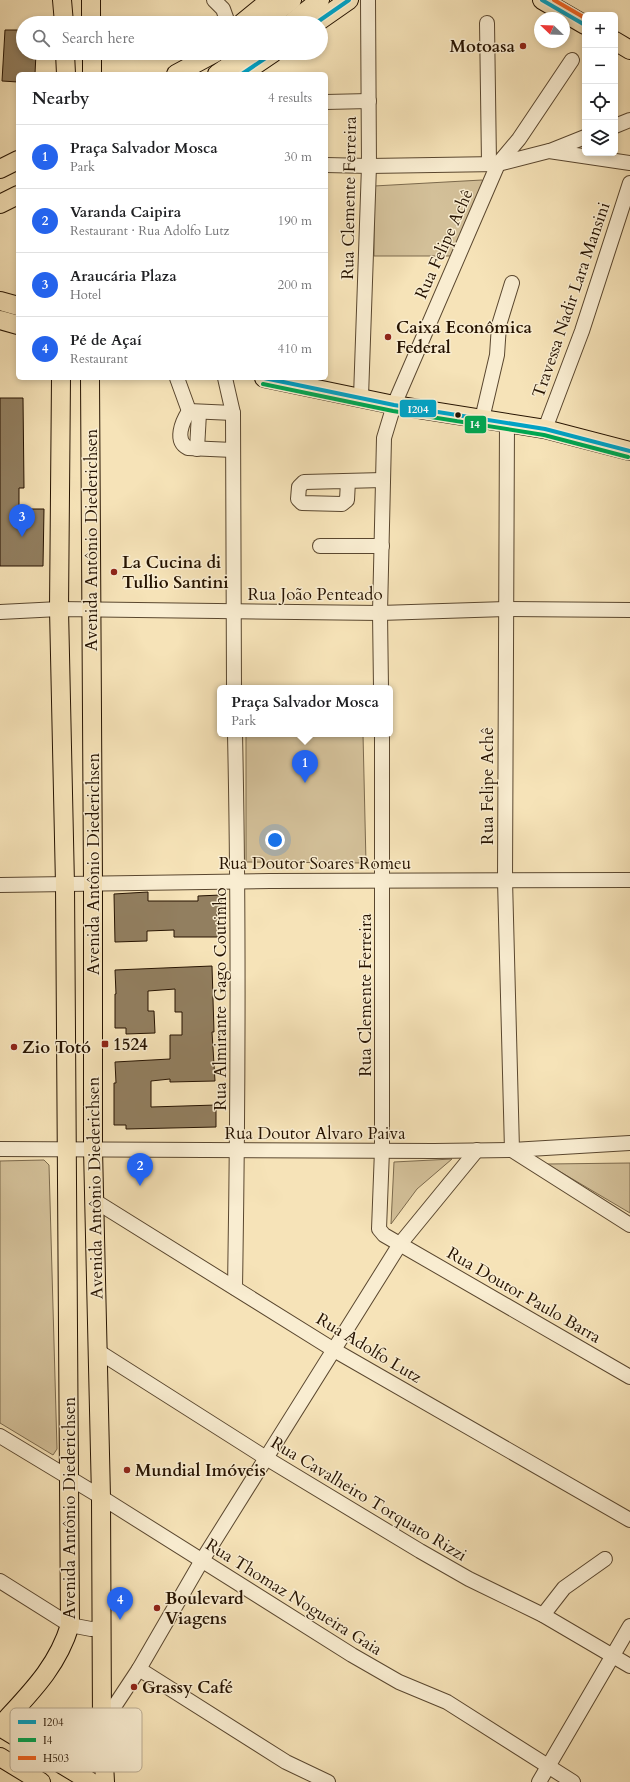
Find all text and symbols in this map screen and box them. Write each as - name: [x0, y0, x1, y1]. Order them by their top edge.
- north arrow: [534, 12, 570, 48]
- map controls: [582, 12, 618, 156]
- button: +: [582, 12, 618, 48]
- search box: [16, 16, 328, 60]
- icon: search: [30, 27, 52, 49]
- text: Search here: [62, 28, 135, 48]
- place label: Motoasa: [449, 35, 516, 58]
- marker: Motoasa: [518, 41, 528, 51]
- button: −: [582, 48, 618, 84]
- button: locate: [582, 84, 618, 120]
- text: Nearby: [32, 87, 89, 110]
- text: 4 results: [268, 89, 312, 107]
- street label: Rua Clemente Ferreira: [336, 115, 362, 280]
- button: layers: [582, 120, 618, 156]
- text: Praça Salvador Mosca: [70, 138, 218, 158]
- text: 1: [42, 148, 48, 166]
- text: 30 m: [284, 148, 312, 166]
- text: Park: [70, 158, 95, 176]
- street label: Rua Felipe Achê: [410, 186, 478, 302]
- street label: Travessa Nadir Lara Mansini: [527, 199, 615, 401]
- text: Varanda Caipira: [70, 202, 181, 222]
- text: 2: [42, 212, 48, 230]
- text: 190 m: [278, 212, 312, 230]
- text: Restaurant · Rua Adolfo Lutz: [70, 222, 229, 240]
- text: Araucária Plaza: [70, 266, 177, 286]
- text: 3: [42, 276, 48, 294]
- text: 200 m: [278, 276, 312, 294]
- text: Hotel: [70, 286, 101, 304]
- place label: Caixa Econômica Federal: [396, 316, 533, 359]
- text: Pé de Açaí: [70, 330, 142, 350]
- marker: Caixa Econômica Federal: [383, 332, 393, 342]
- text: 4: [42, 340, 48, 358]
- text: 410 m: [278, 340, 312, 358]
- text: Restaurant: [70, 350, 128, 368]
- line badge: I204: [399, 399, 437, 418]
- text: I204: [407, 402, 429, 417]
- unlabelled marker: [453, 410, 463, 420]
- line badge: I4: [464, 415, 487, 434]
- text: I4: [470, 417, 480, 432]
- street label: Avenida Antônio Diederichsen: [80, 428, 103, 651]
- pin: 3: [9, 504, 35, 537]
- place label: La Cucina di Tullio Santini: [122, 551, 229, 594]
- marker: La Cucina di Tullio Santini: [109, 567, 119, 577]
- street label: Rua João Penteado: [247, 583, 383, 606]
- popup: [217, 685, 393, 737]
- text: Praça Salvador Mosca: [231, 692, 379, 712]
- text: Park: [231, 712, 256, 730]
- street label: Rua Felipe Achê: [476, 727, 499, 845]
- pin: 1: [292, 750, 318, 783]
- street label: Avenida Antônio Diederichsen: [82, 752, 105, 975]
- your location: [265, 830, 285, 850]
- street label: Rua Doutor Soares Romeu: [219, 852, 411, 875]
- street label: Rua Almirante Gago Coutinho: [209, 887, 232, 1111]
- street label: Rua Clemente Ferreira: [354, 913, 377, 1077]
- place label: 1524: [113, 1033, 148, 1056]
- place label: Zio Totó: [22, 1036, 91, 1059]
- marker: 1524: [100, 1039, 110, 1049]
- marker: Zio Totó: [9, 1042, 19, 1052]
- street label: Avenida Antônio Diederichsen: [82, 1076, 108, 1299]
- street label: Rua Doutor Alvaro Paiva: [224, 1122, 406, 1145]
- pin: 2: [127, 1153, 153, 1186]
- street label: Rua Doutor Paulo Barra: [443, 1242, 606, 1349]
- street label: Rua Adolfo Lutz: [312, 1307, 426, 1389]
- street label: Avenida Antônio Diederichsen: [58, 1396, 81, 1619]
- street label: Rua Cavalheiro Torquato Rizzi: [267, 1431, 471, 1567]
- place label: Mundial Imóveis: [135, 1459, 266, 1482]
- marker: Mundial Imóveis: [122, 1465, 132, 1475]
- street label: Rua Thomaz Nogueira Gaia: [201, 1533, 387, 1661]
- pin: 4: [107, 1587, 133, 1620]
- place label: Boulevard Viagens: [165, 1587, 244, 1630]
- marker: Boulevard Viagens: [152, 1603, 162, 1613]
- place label: Grassy Café: [142, 1676, 233, 1699]
- marker: Grassy Café: [129, 1682, 139, 1692]
- legend: [10, 1708, 142, 1772]
- text: I204: [43, 1715, 64, 1730]
- text: I4: [43, 1733, 53, 1748]
- text: H503: [43, 1751, 69, 1766]

